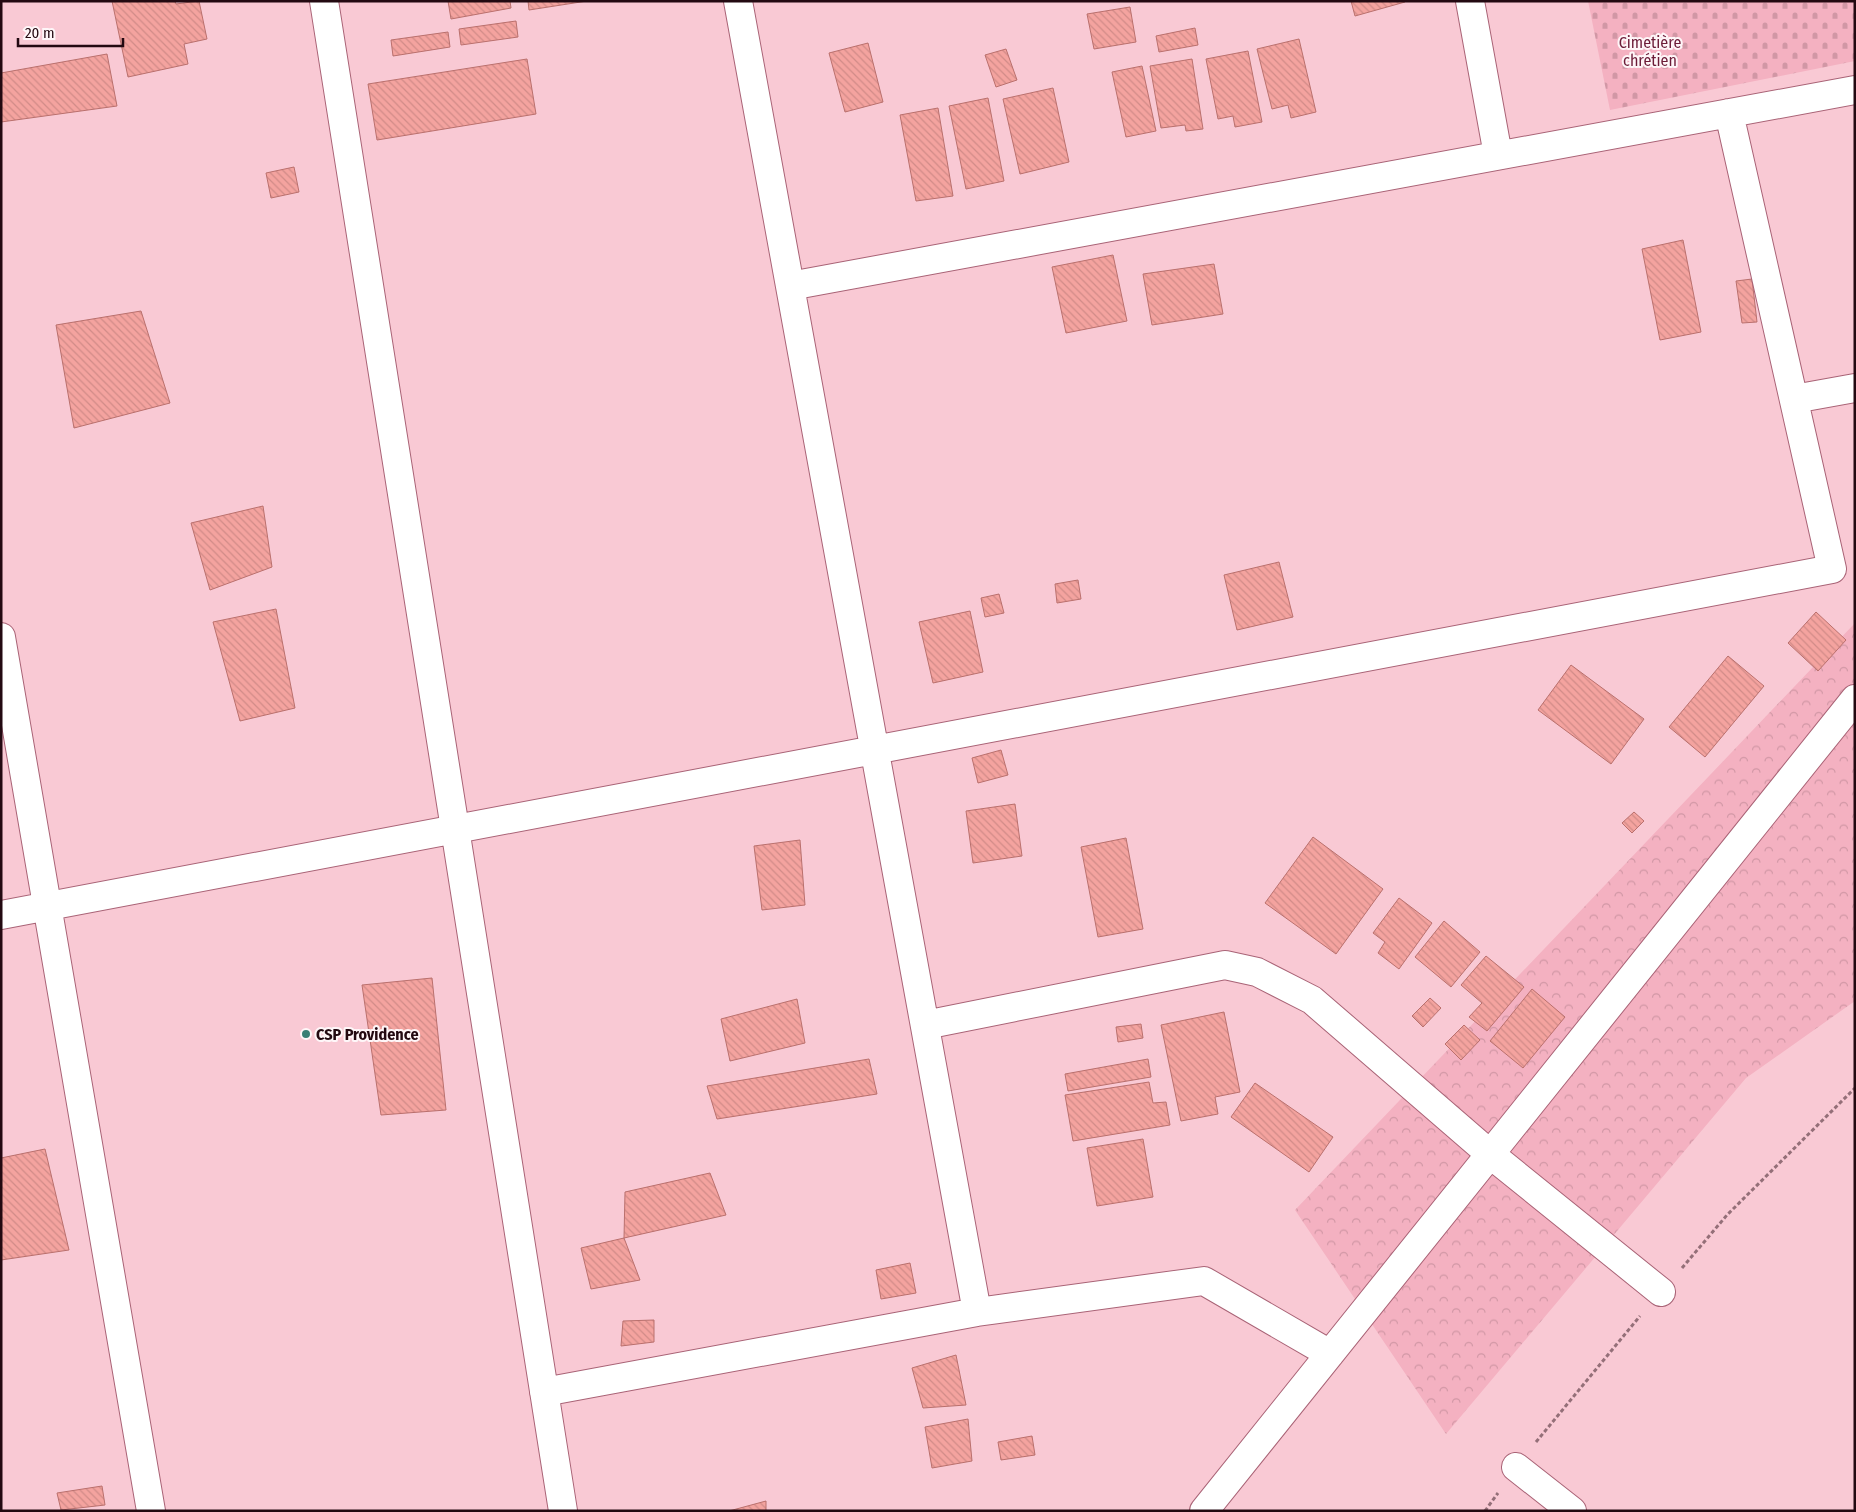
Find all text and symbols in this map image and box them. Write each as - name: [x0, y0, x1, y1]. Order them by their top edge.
- scale bar: [18, 15, 122, 47]
- text: 20 m: [25, 24, 55, 42]
- park label: Cimetière chrétien: [1619, 33, 1681, 70]
- place label: CSP Providence: [316, 1025, 419, 1044]
- marker: CSP Providence: [300, 1028, 312, 1040]

